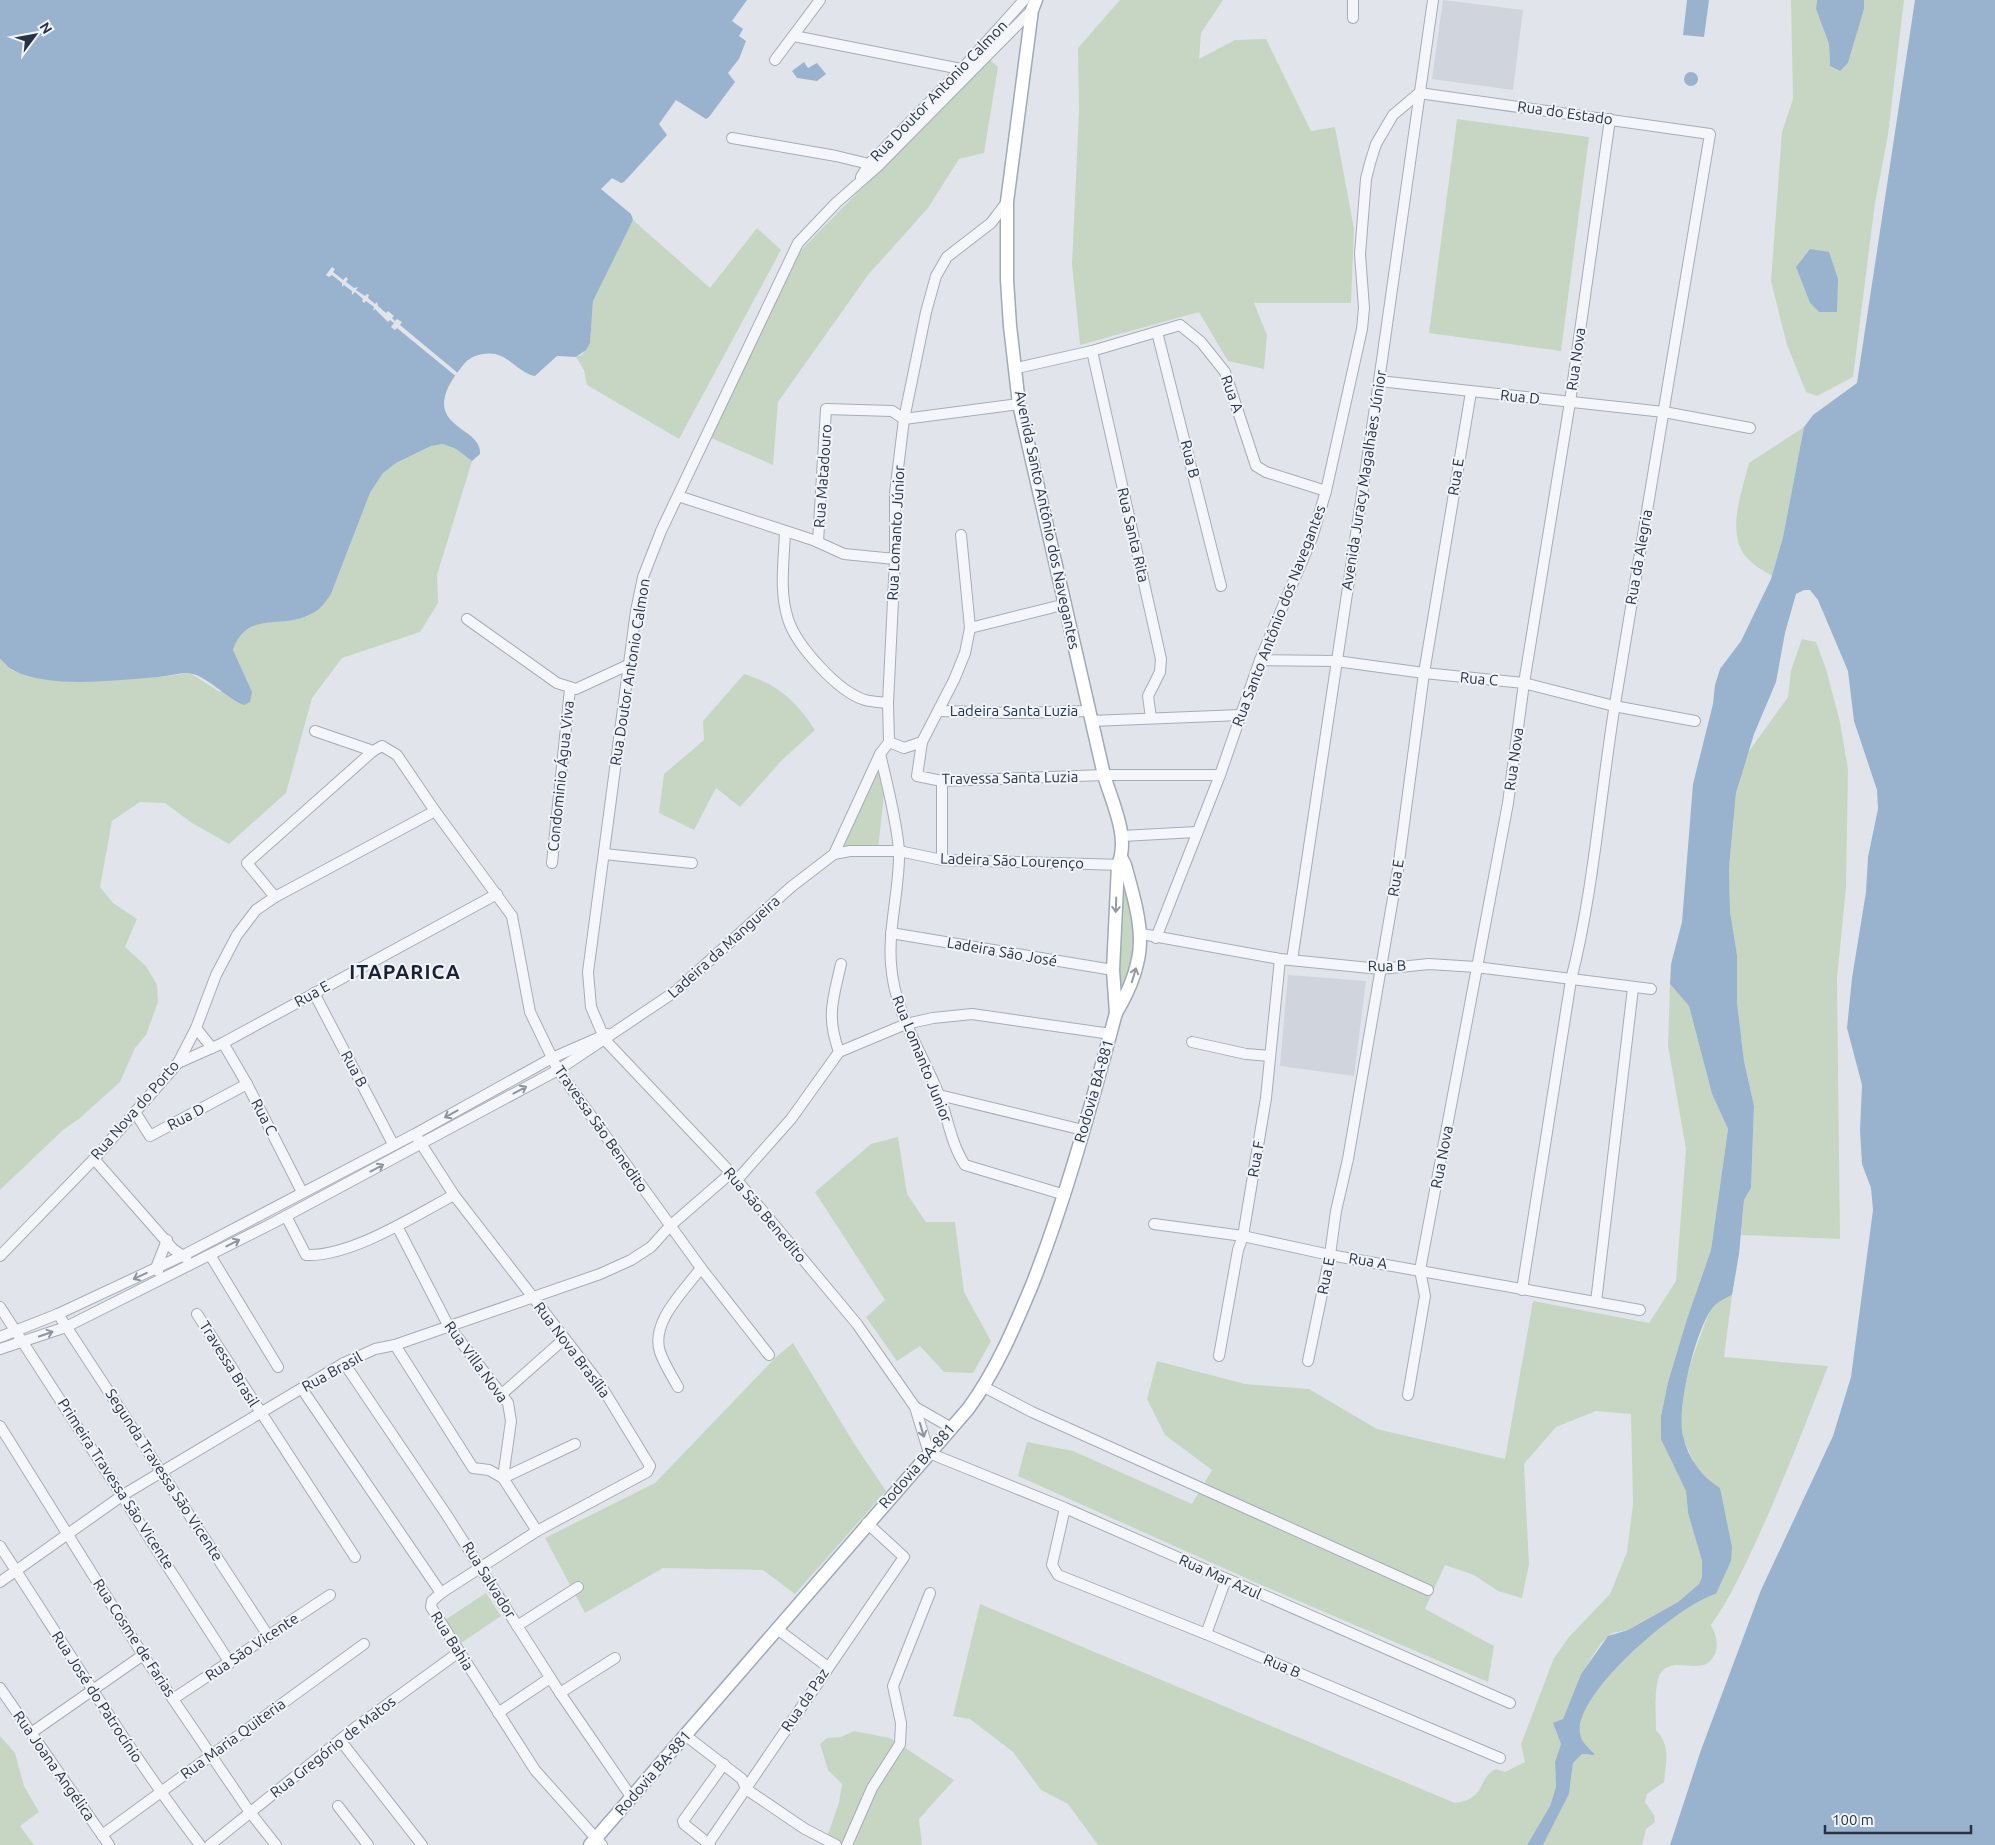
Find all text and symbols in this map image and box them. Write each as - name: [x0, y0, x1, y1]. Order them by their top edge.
- north arrow: [10, 10, 60, 60]
- street label: Rua Doutor Antonio Calmon: [867, 17, 1010, 165]
- text: N: [36, 19, 56, 37]
- street label: Rua do Estado: [1516, 97, 1614, 128]
- street label: Rua Nova: [1563, 326, 1588, 392]
- street label: Avenida Juracy Magalhães Júnior: [1338, 368, 1389, 591]
- street label: Rua A: [1218, 373, 1247, 415]
- street label: Rua D: [1499, 386, 1541, 407]
- street label: Avenida Santo Antônio dos Navegantes: [1012, 389, 1083, 651]
- street label: Rua Matadouro: [810, 424, 835, 528]
- street label: Rua B: [1178, 438, 1203, 480]
- street label: Rua E: [1444, 457, 1467, 497]
- street label: Rua Lomanto Júnior: [883, 465, 908, 601]
- street label: Rua Santa Rita: [1114, 486, 1153, 584]
- street label: Rua Santo Antônio dos Navegantes: [1228, 503, 1329, 729]
- street label: Rua da Alegria: [1622, 508, 1655, 606]
- street label: Rua Doutor Antonio Calmon: [606, 577, 653, 767]
- street label: Rua C: [1459, 668, 1499, 689]
- street label: Condominio Água Viva: [544, 700, 577, 852]
- street label: Ladeira Santa Luzia: [950, 702, 1078, 719]
- street label: Rua Nova: [1501, 726, 1526, 792]
- street label: Travessa Santa Luzia: [942, 768, 1078, 787]
- street label: Ladeira São Lourenço: [940, 849, 1084, 872]
- street label: Rua E: [1384, 858, 1407, 898]
- street label: Ladeira da Mangueira: [664, 892, 783, 1001]
- one-way arrow: [1111, 896, 1121, 913]
- street label: Ladeira São José: [946, 933, 1059, 970]
- street label: Rua B: [1368, 957, 1406, 974]
- district label: ITAPARICA: [349, 960, 461, 983]
- one-way arrow: [1130, 968, 1139, 983]
- street label: Rua E: [291, 977, 332, 1010]
- street label: Rua Lomanto Junior: [889, 993, 956, 1125]
- street label: Rodovia BA-881: [1071, 1037, 1116, 1144]
- street label: Rua B: [338, 1048, 371, 1090]
- street label: Rua Nova do Porto: [87, 1057, 182, 1163]
- street label: Travessa São Benedito: [551, 1062, 652, 1195]
- one-way arrow: [512, 1085, 527, 1095]
- street label: Rua C: [248, 1096, 281, 1138]
- street label: Rua D: [164, 1100, 207, 1133]
- one-way arrow: [444, 1110, 458, 1120]
- street label: Rua Nova: [1427, 1124, 1456, 1190]
- street label: Rua F: [1244, 1139, 1267, 1179]
- one-way arrow: [370, 1163, 385, 1173]
- street label: Rua São Benedito: [721, 1164, 810, 1266]
- one-way arrow: [225, 1238, 240, 1247]
- street label: Rua A: [1348, 1249, 1389, 1272]
- street label: Rua E: [1314, 1256, 1337, 1296]
- one-way arrow: [133, 1271, 148, 1281]
- street label: Rua Nova Brasília: [531, 1299, 614, 1401]
- street label: Travessa Brasil: [196, 1318, 263, 1410]
- street label: Rua Villa Nova: [441, 1318, 512, 1406]
- one-way arrow: [38, 1329, 54, 1338]
- street label: Rua Brasil: [299, 1348, 365, 1395]
- street label: Segunda Travessa São Vicente: [102, 1385, 227, 1564]
- street label: Primeira Travessa São Vicente: [55, 1395, 178, 1572]
- street label: Rodovia BA-881: [875, 1420, 958, 1512]
- one-way arrow: [917, 1421, 927, 1437]
- street label: Rua Salvador: [459, 1538, 520, 1621]
- street label: Rua Mar Azul: [1176, 1551, 1264, 1602]
- street label: Rua Cosme de Farias: [90, 1576, 179, 1700]
- street label: Rua Bahia: [428, 1608, 477, 1673]
- street label: Rua São Vicente: [202, 1609, 301, 1684]
- street label: Rua José do Patrocínio: [49, 1628, 146, 1765]
- street label: Rua B: [1261, 1650, 1303, 1681]
- street label: Rua da Paz: [777, 1665, 832, 1734]
- street label: Rua Gregório de Matos: [267, 1692, 399, 1801]
- street label: Rua Maria Quiteria: [177, 1695, 288, 1782]
- street label: Rua Joana Angélica: [10, 1708, 99, 1824]
- street label: Rodovia BA-881: [611, 1727, 694, 1819]
- scale bar: [1825, 1802, 1971, 1834]
- text: 100 m: [1832, 1811, 1874, 1828]

